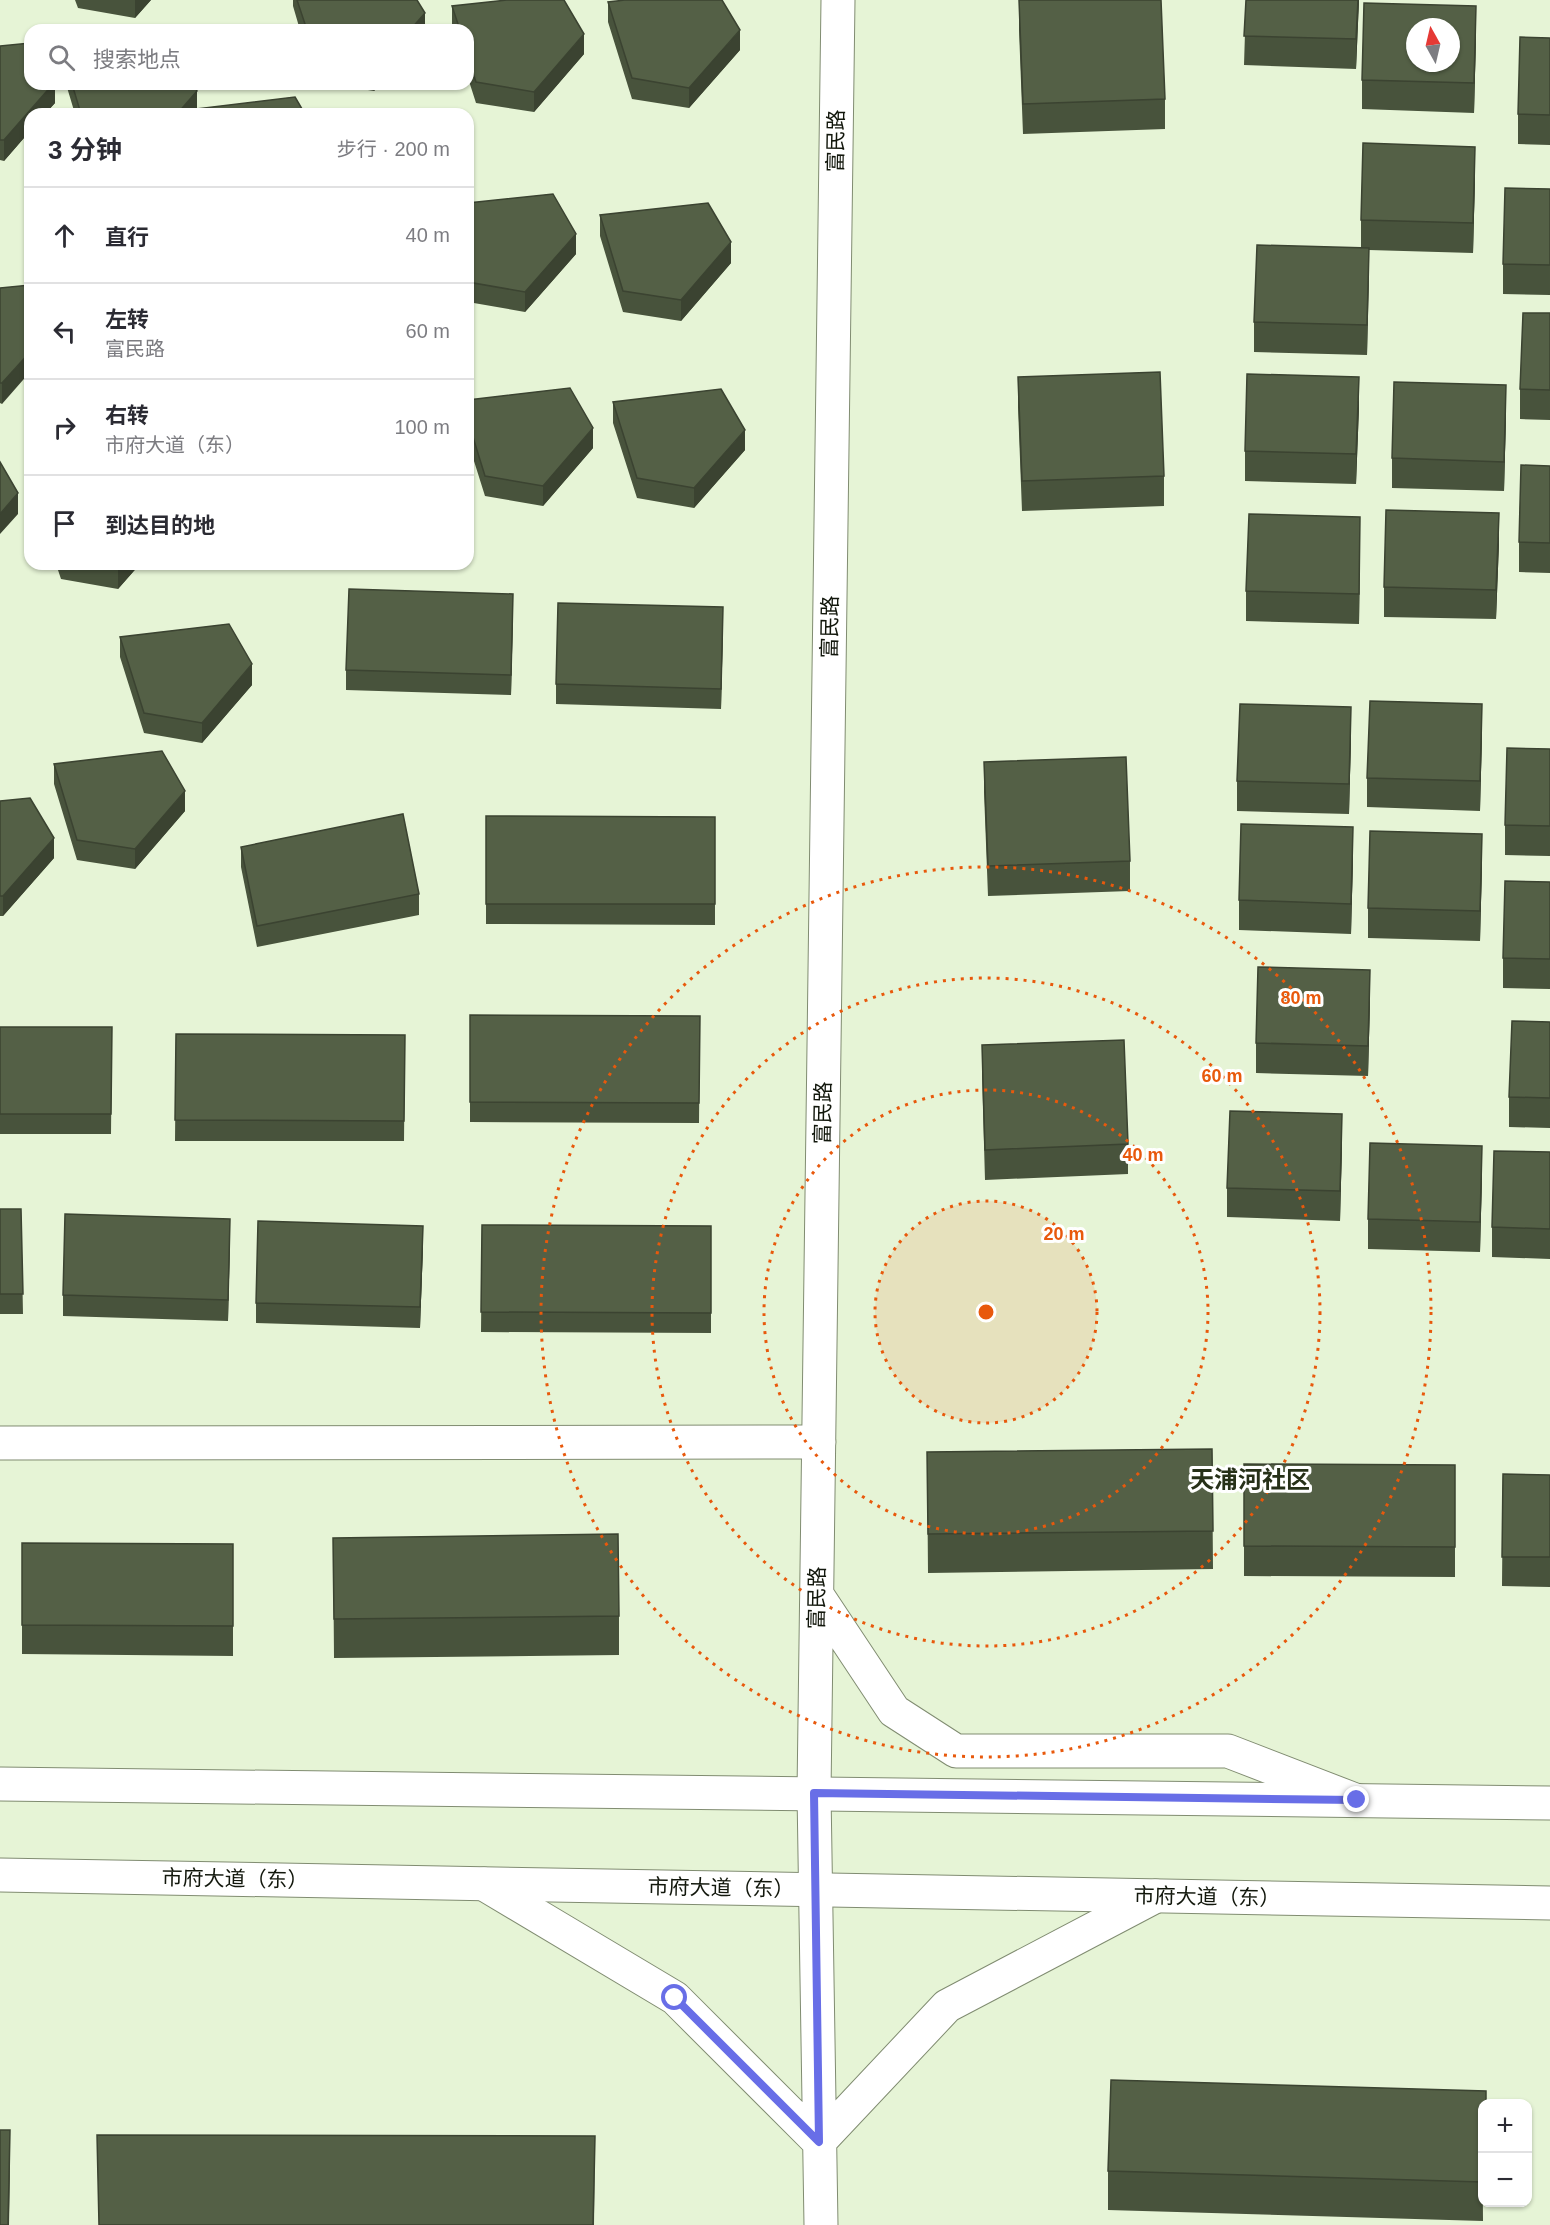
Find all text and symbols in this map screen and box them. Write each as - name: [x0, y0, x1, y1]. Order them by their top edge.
- north arrow: [1406, 18, 1460, 72]
- search box: [24, 24, 474, 90]
- icon: search: [45, 41, 78, 74]
- text: 搜索地点: [93, 47, 181, 72]
- street label: 富民路: [823, 109, 848, 173]
- text: 3 分钟: [48, 135, 122, 165]
- text: 步行 · 200 m: [337, 138, 450, 160]
- icon: ahead: [48, 219, 81, 252]
- text: 40 m: [406, 224, 450, 246]
- text: 直行: [105, 225, 149, 250]
- text: 左转: [105, 307, 149, 332]
- icon: left: [48, 315, 81, 348]
- text: 60 m: [406, 320, 450, 342]
- text: 富民路: [105, 338, 165, 360]
- text: 右转: [105, 403, 149, 428]
- icon: right: [48, 411, 81, 444]
- text: 100 m: [394, 416, 450, 438]
- text: 市府大道（东）: [105, 434, 245, 456]
- icon: arrive: [48, 507, 81, 540]
- text: 到达目的地: [105, 513, 215, 538]
- street label: 富民路: [817, 595, 842, 659]
- text: 80 m: [1280, 988, 1322, 1008]
- text: 60 m: [1201, 1066, 1243, 1086]
- street label: 富民路: [810, 1081, 835, 1145]
- text: 40 m: [1122, 1145, 1164, 1165]
- text: 20 m: [1043, 1224, 1085, 1244]
- centre of rings: [976, 1302, 996, 1322]
- district label: 天浦河社区: [1190, 1466, 1310, 1493]
- street label: 富民路: [804, 1566, 829, 1630]
- route end: [1343, 1786, 1369, 1812]
- street label: 市府大道（东）: [161, 1866, 309, 1891]
- street label: 市府大道（东）: [647, 1875, 795, 1900]
- street label: 市府大道（东）: [1133, 1884, 1281, 1909]
- route start: [661, 1984, 687, 2010]
- map controls: [1478, 2099, 1532, 2207]
- button: +: [1478, 2099, 1532, 2153]
- button: −: [1478, 2153, 1532, 2207]

